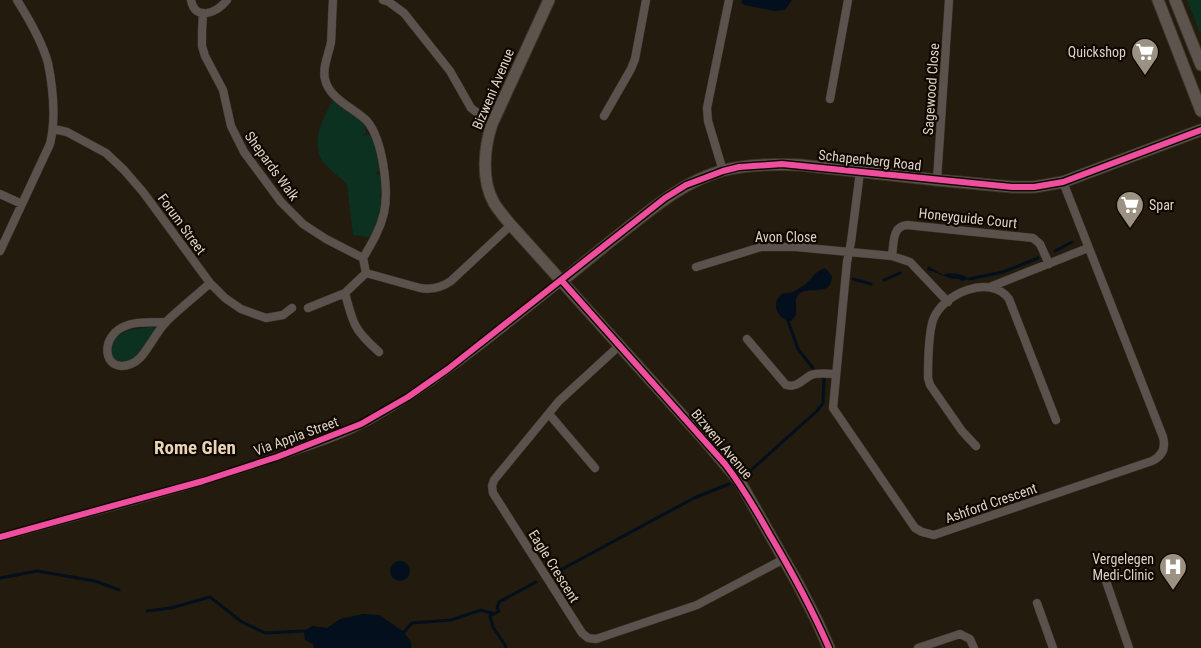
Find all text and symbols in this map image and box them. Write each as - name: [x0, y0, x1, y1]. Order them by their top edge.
- supermarket icon: Quickshop: [1130, 37, 1160, 76]
- street label: Sagewood Close: [920, 42, 942, 135]
- place label: Quickshop: [1068, 44, 1126, 60]
- street label: Bizweni Avenue: [469, 46, 517, 132]
- street label: Shepards Walk: [242, 128, 303, 204]
- street label: Schapenberg Road: [818, 147, 922, 173]
- street label: Forum Street: [155, 190, 209, 258]
- supermarket icon: Spar: [1115, 190, 1145, 229]
- place label: Spar: [1149, 197, 1174, 213]
- street label: Honeyguide Court: [918, 205, 1018, 231]
- street label: Avon Close: [755, 229, 817, 245]
- street label: Bizweni Avenue: [688, 406, 756, 482]
- street label: Via Appia Street: [252, 413, 340, 459]
- district label: Rome Glen: [154, 436, 236, 459]
- street label: Ashford Crescent: [943, 480, 1039, 526]
- street label: Eagle Crescent: [525, 527, 583, 605]
- place label: Vergelegen Medi-Clinic: [1092, 551, 1154, 583]
- hospital icon: Vergelegen Medi-Clinic: [1158, 552, 1188, 591]

